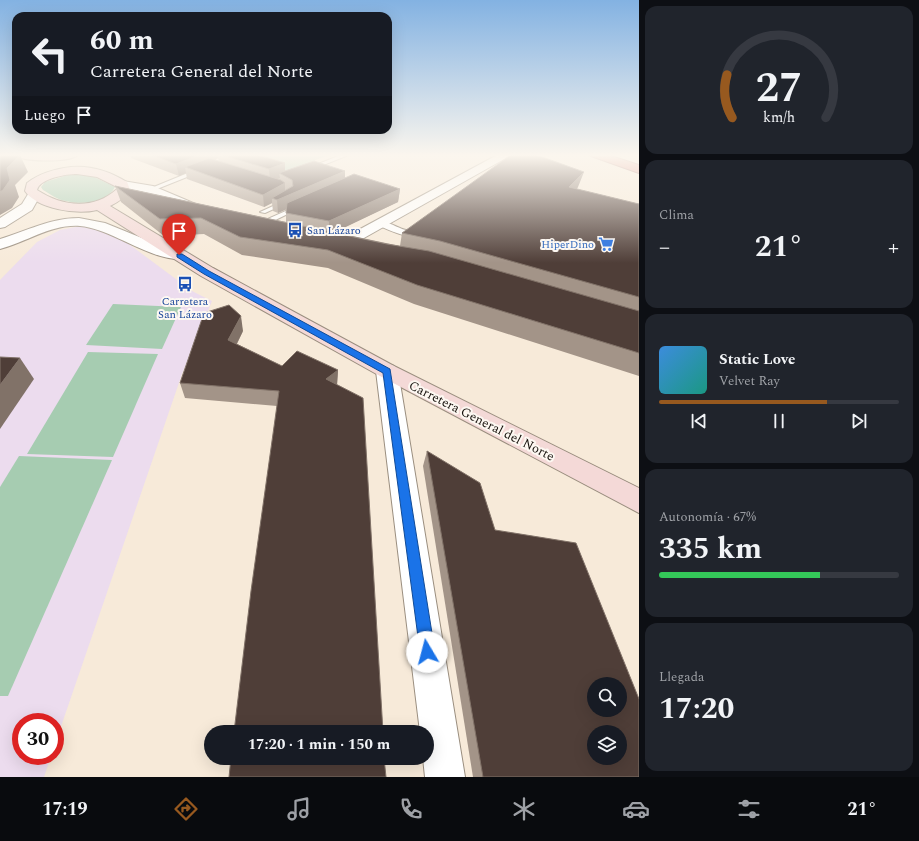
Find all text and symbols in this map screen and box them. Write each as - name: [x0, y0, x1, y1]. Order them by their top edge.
- text: 60 m: [90, 19, 154, 62]
- icon: left: [24, 28, 76, 80]
- text: 27: [756, 57, 802, 120]
- text: Carretera General del Norte: [90, 58, 313, 85]
- text: Luego: [24, 104, 65, 127]
- icon: arrive: [73, 104, 95, 126]
- text: km/h: [763, 107, 795, 129]
- text: Clima: [659, 205, 694, 225]
- pin: [162, 214, 196, 255]
- icon: arrive: [168, 220, 190, 242]
- bus stop icon: San Lázaro: [286, 221, 304, 239]
- place label: San Lázaro: [307, 222, 361, 239]
- text: 21°: [755, 224, 803, 270]
- text: −: [659, 231, 670, 264]
- text: +: [888, 231, 899, 264]
- supermarket icon: HiperDino: [597, 235, 615, 253]
- place label: HiperDino: [541, 236, 594, 253]
- bus stop icon: Carretera San Lázaro: [176, 275, 194, 293]
- place label: Carretera San Lázaro: [158, 293, 212, 323]
- text: Static Love: [719, 348, 795, 371]
- text: Velvet Ray: [719, 371, 780, 391]
- street label: Carretera General del Norte: [405, 375, 558, 466]
- icon: previous: [688, 410, 710, 432]
- icon: pause: [768, 410, 790, 432]
- icon: next: [848, 410, 870, 432]
- text: Autonomía · 67%: [659, 507, 756, 527]
- text: 335 km: [659, 526, 762, 572]
- position arrow: [406, 631, 448, 673]
- text: Llegada: [659, 667, 704, 687]
- map controls: [587, 677, 627, 765]
- button: search: [587, 677, 627, 717]
- text: 17:20: [659, 686, 734, 732]
- speed limit sign: 30: [12, 713, 64, 765]
- button: layers: [587, 725, 627, 765]
- text: 17:20 · 1 min · 150 m: [248, 733, 390, 756]
- icon: directions: [172, 795, 200, 823]
- icon: music: [285, 795, 313, 823]
- icon: phone: [397, 795, 425, 823]
- icon: climate: [510, 795, 538, 823]
- icon: car: [622, 795, 650, 823]
- icon: filters: [735, 795, 763, 823]
- text: 17:19: [42, 796, 88, 823]
- text: 21°: [847, 796, 877, 823]

